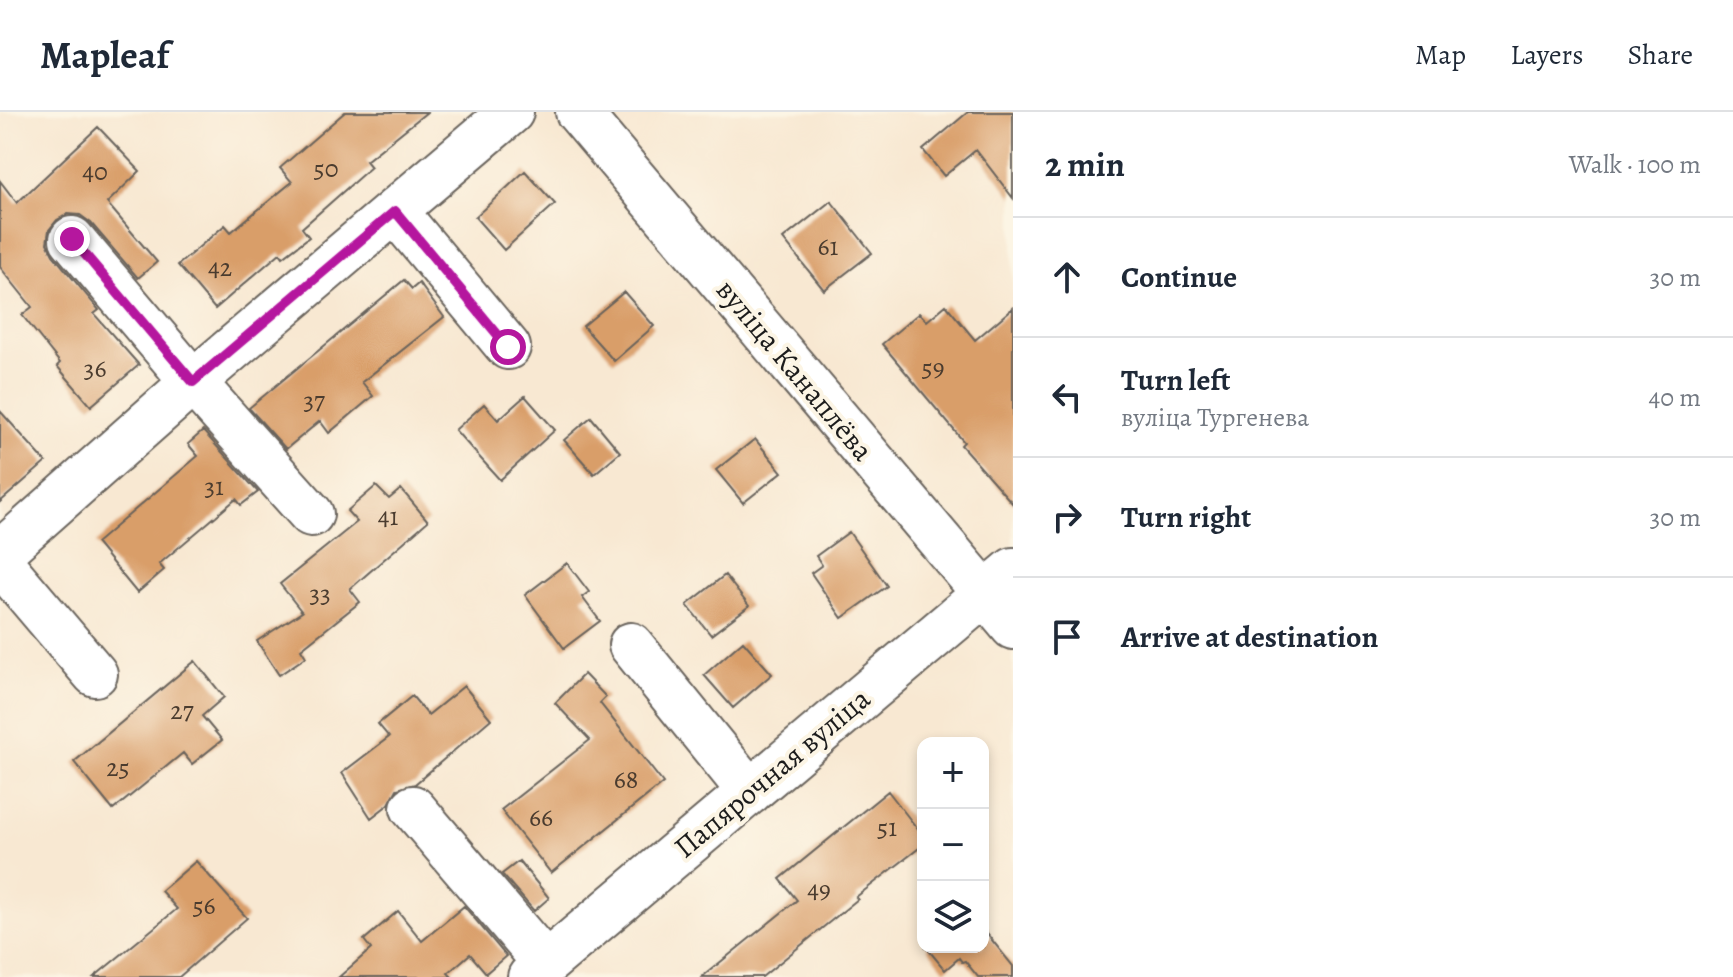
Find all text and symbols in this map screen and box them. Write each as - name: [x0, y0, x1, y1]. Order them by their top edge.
- text: Mapleaf: [40, 29, 169, 81]
- text: Map: [1415, 36, 1466, 74]
- text: Layers: [1510, 36, 1583, 74]
- text: Share: [1627, 36, 1693, 74]
- text: 2 min: [1045, 141, 1125, 188]
- text: Walk · 100 m: [1569, 147, 1701, 182]
- house number: 50: [313, 151, 339, 186]
- house number: 40: [82, 154, 108, 189]
- route end: [54, 221, 90, 257]
- house number: 61: [818, 229, 839, 264]
- house number: 42: [208, 250, 232, 285]
- icon: ahead: [1045, 255, 1089, 299]
- text: Continue: [1121, 257, 1237, 297]
- text: 30 m: [1650, 260, 1701, 295]
- street label: вуліца Канаплёва: [707, 271, 883, 469]
- route start: [490, 329, 526, 365]
- house number: 59: [921, 350, 945, 385]
- house number: 36: [84, 351, 106, 386]
- text: Turn left: [1121, 360, 1230, 400]
- icon: left: [1045, 375, 1089, 419]
- text: 40 m: [1649, 380, 1701, 415]
- house number: 37: [303, 383, 325, 418]
- text: вуліца Тургенева: [1121, 400, 1309, 435]
- house number: 31: [204, 469, 224, 504]
- icon: right: [1045, 495, 1089, 539]
- text: Turn right: [1121, 497, 1251, 537]
- house number: 41: [378, 499, 398, 534]
- text: 30 m: [1650, 500, 1701, 535]
- house number: 33: [309, 576, 331, 611]
- icon: arrive: [1045, 615, 1089, 659]
- text: Arrive at destination: [1121, 617, 1378, 657]
- street label: Папярочная вуліца: [665, 679, 879, 867]
- house number: 27: [170, 693, 194, 728]
- map controls: [917, 737, 989, 953]
- button: +: [917, 737, 989, 809]
- house number: 25: [106, 750, 130, 785]
- house number: 68: [614, 762, 638, 797]
- house number: 66: [529, 800, 553, 835]
- button: −: [917, 809, 989, 881]
- house number: 51: [877, 810, 897, 845]
- house number: 49: [807, 872, 831, 907]
- button: layers: [917, 881, 989, 953]
- house number: 56: [192, 888, 216, 923]

